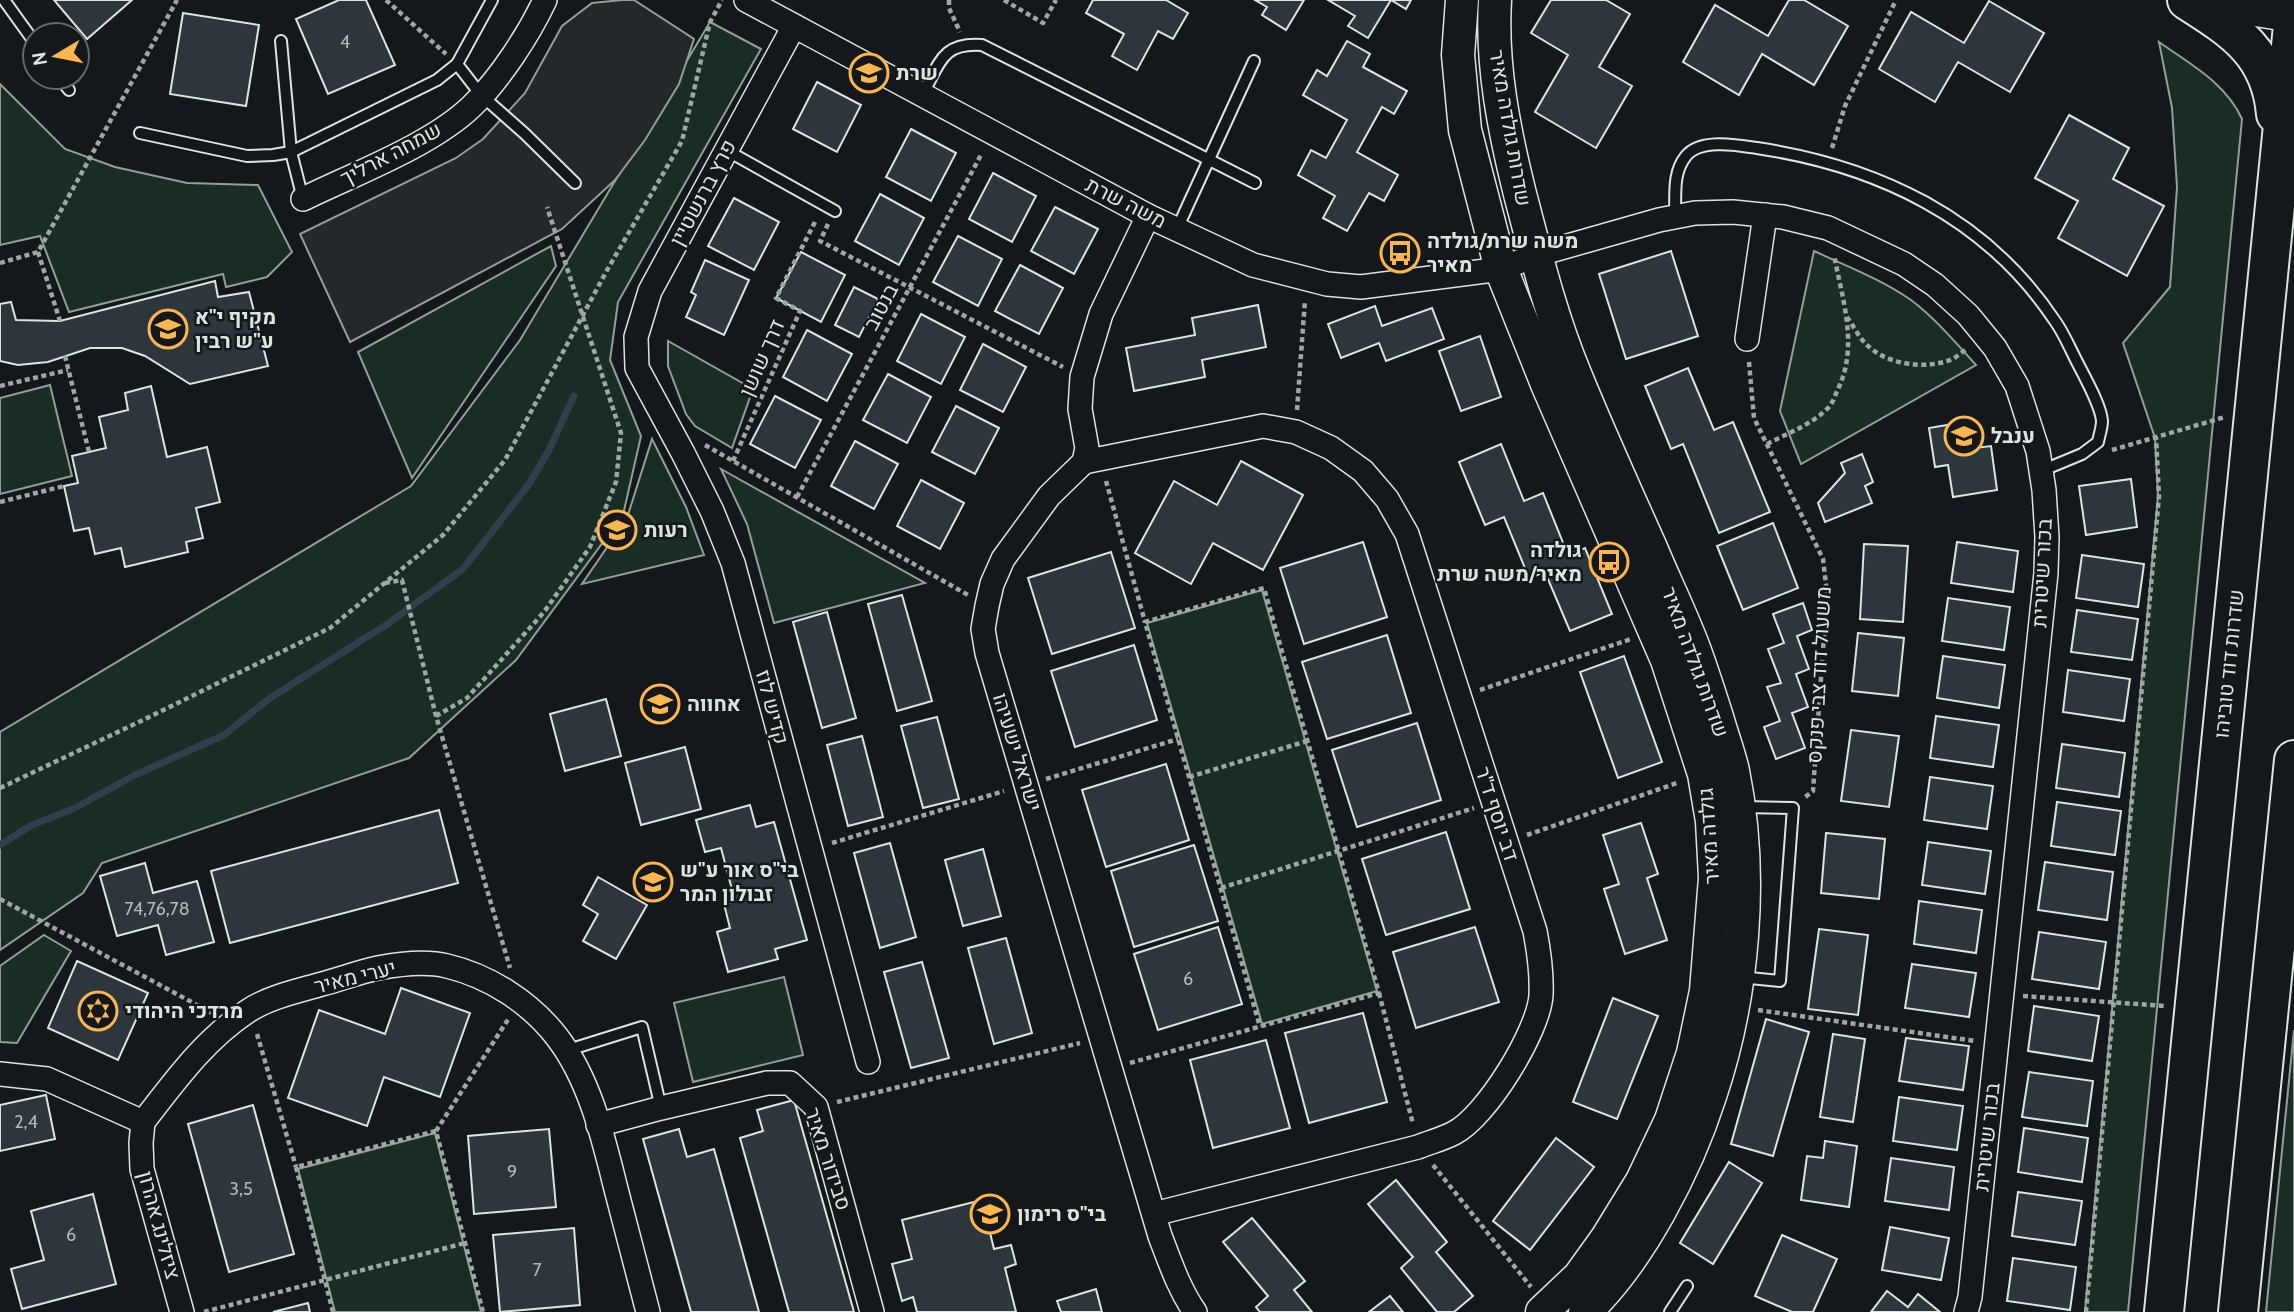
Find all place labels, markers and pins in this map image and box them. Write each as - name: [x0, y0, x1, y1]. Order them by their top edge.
- school or university icon: שרת: [848, 52, 890, 94]
- place label: שרת: [896, 60, 938, 85]
- place label: משה שרת/גולדה מאיר: [1427, 228, 1578, 277]
- bus stop icon: משה שרת/גולדה מאיר: [1379, 232, 1421, 274]
- place label: מקיף י"א ע"ש רבין: [195, 304, 276, 353]
- school or university icon: מקיף י"א ע"ש רבין: [147, 308, 189, 350]
- school or university icon: ענבל: [1943, 415, 1985, 457]
- place label: ענבל: [1991, 423, 2035, 448]
- school or university icon: רעות: [596, 509, 638, 551]
- place label: רעות: [644, 517, 688, 542]
- place label: גולדה מאיר/משה שרת: [1437, 537, 1582, 586]
- bus stop icon: גולדה מאיר/משה שרת: [1588, 541, 1630, 583]
- school or university icon: אחווה: [639, 683, 681, 725]
- place label: אחווה: [687, 691, 741, 716]
- place label: בי"ס אור ע"ש זבולון המר: [680, 857, 799, 906]
- school or university icon: בי"ס אור ע"ש זבולון המר: [632, 861, 674, 903]
- synagogue icon: מרדכי היהודי: [77, 990, 119, 1032]
- place label: מרדכי היהודי: [125, 998, 243, 1023]
- school or university icon: בי"ס רימון: [969, 1193, 1011, 1235]
- place label: בי"ס רימון: [1017, 1201, 1107, 1226]

